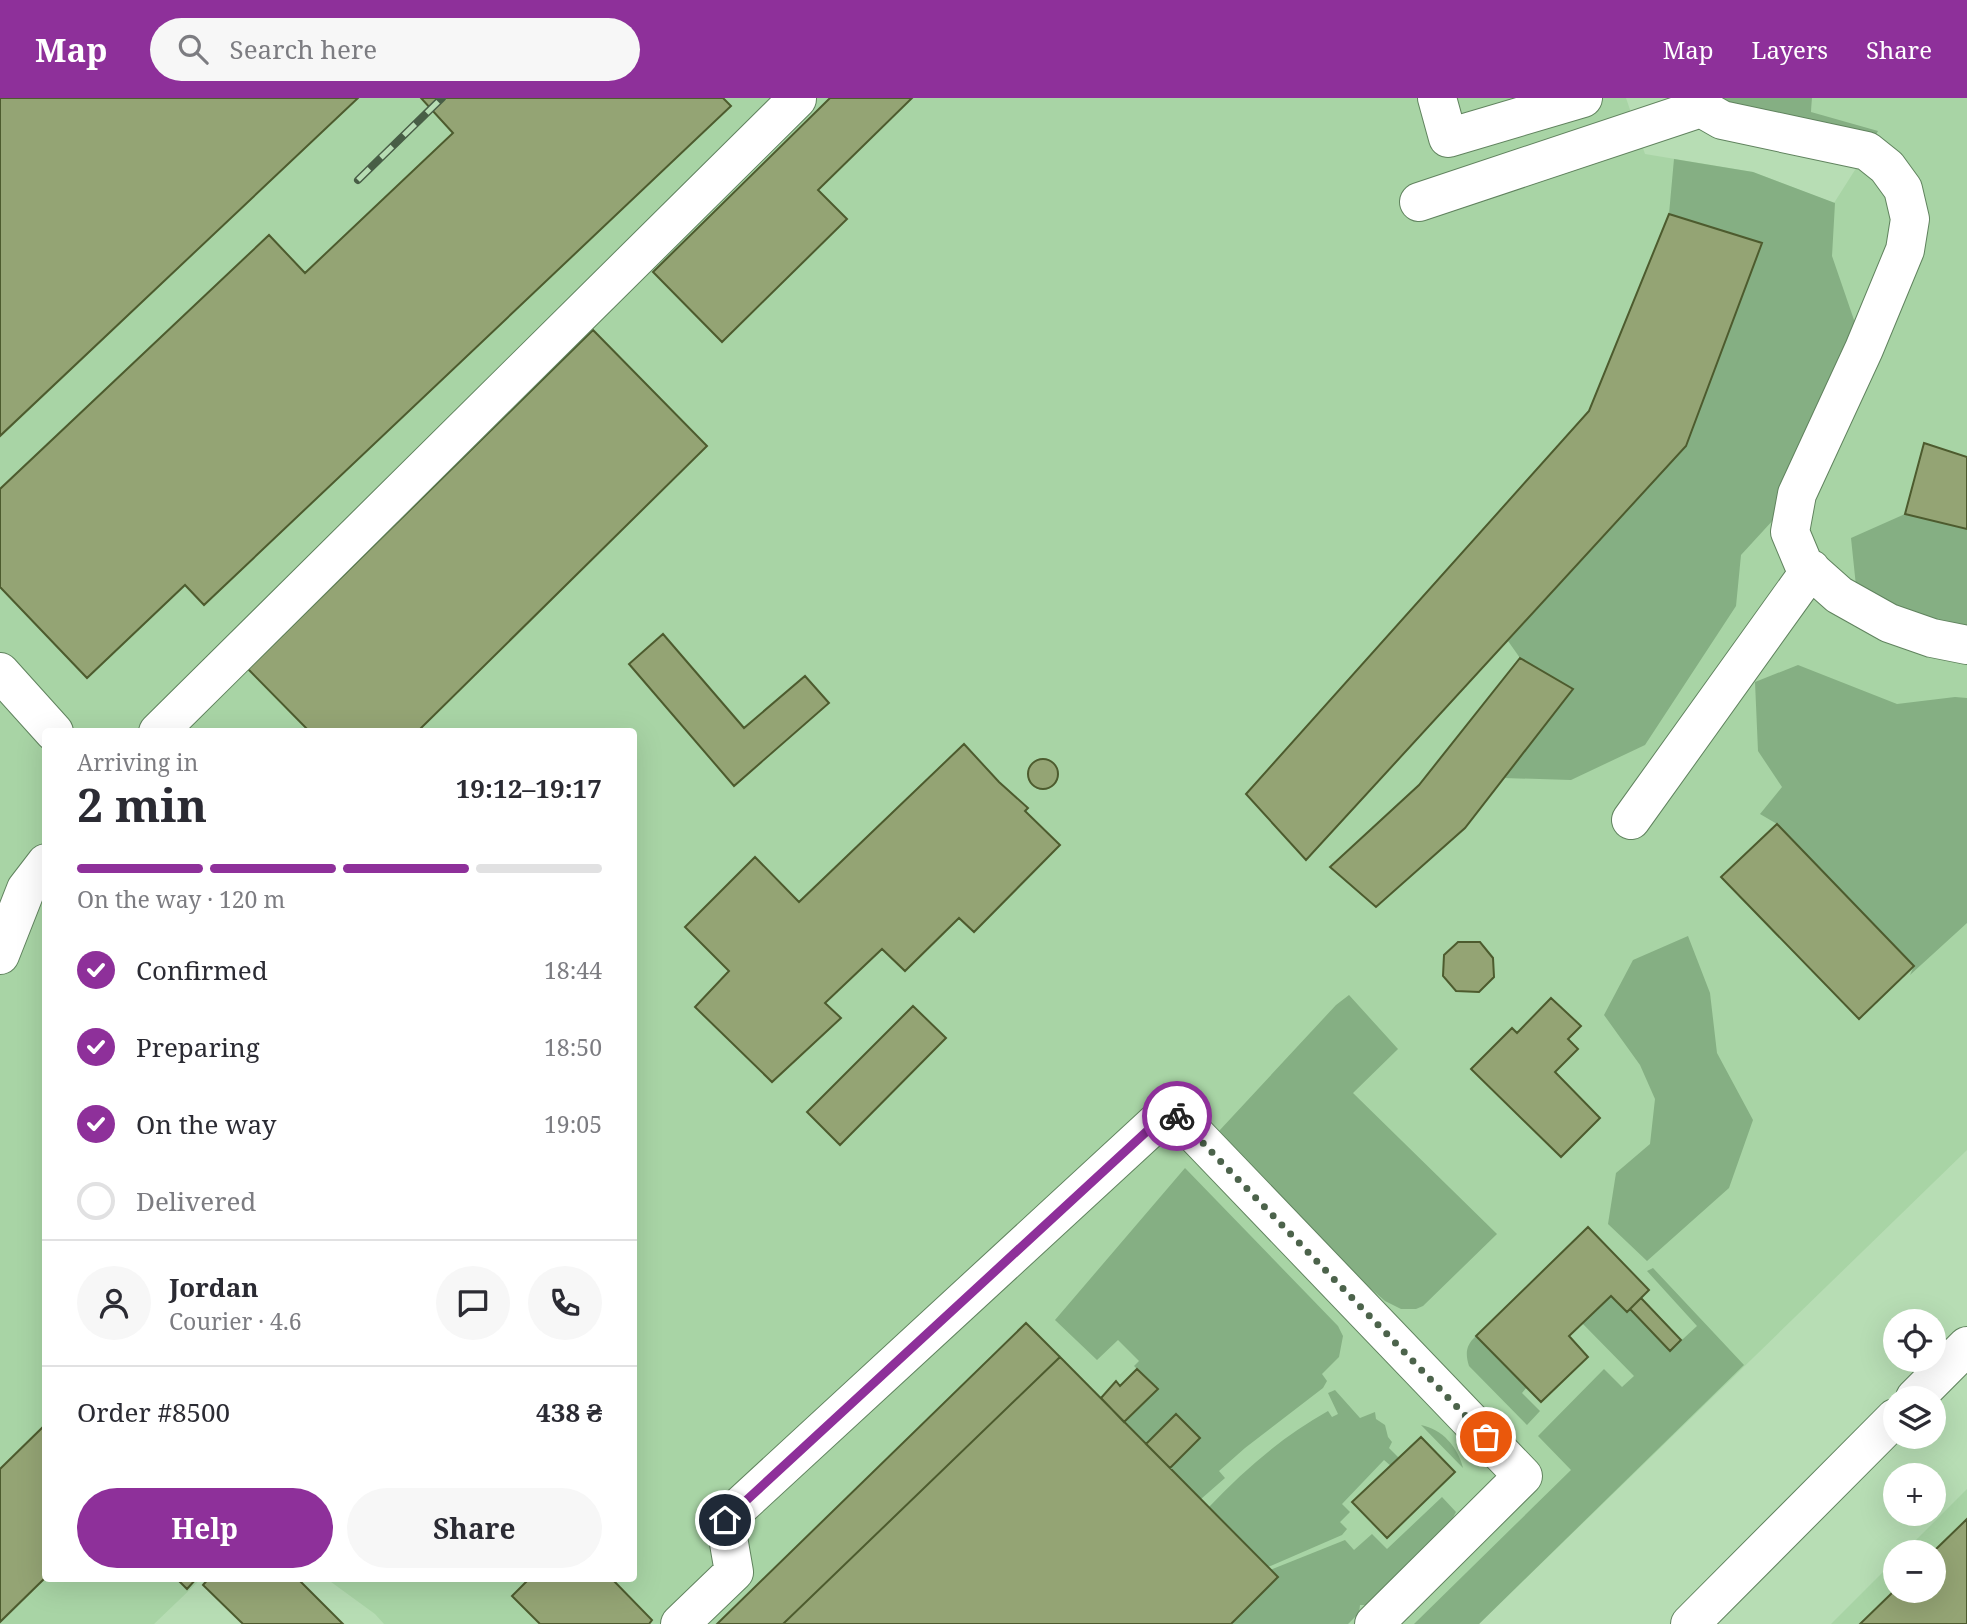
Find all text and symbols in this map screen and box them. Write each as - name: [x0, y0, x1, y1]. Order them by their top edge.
- search box: [150, 18, 640, 81]
- text: Map: [35, 27, 108, 72]
- icon: search: [174, 30, 212, 68]
- text: Search here: [230, 31, 377, 67]
- text: Map: [1663, 33, 1714, 66]
- text: Layers: [1752, 33, 1828, 66]
- text: Share: [1866, 33, 1932, 66]
- text: Arriving in: [77, 746, 198, 778]
- text: 19:12–19:17: [456, 770, 602, 806]
- text: 2 min: [77, 773, 207, 835]
- text: On the way · 120 m: [77, 883, 285, 915]
- icon: check: [77, 951, 115, 989]
- text: Confirmed: [136, 952, 268, 988]
- text: 18:44: [544, 954, 602, 986]
- icon: check: [77, 1028, 115, 1066]
- text: Preparing: [136, 1029, 260, 1065]
- text: 18:50: [544, 1031, 602, 1063]
- courier: [1142, 1081, 1212, 1151]
- icon: bike: [1158, 1097, 1196, 1135]
- icon: check: [77, 1105, 115, 1143]
- text: On the way: [136, 1106, 276, 1142]
- text: 19:05: [544, 1108, 602, 1140]
- text: Delivered: [136, 1183, 256, 1219]
- button: person: [77, 1266, 151, 1340]
- button: chat: [436, 1266, 510, 1340]
- button: phone: [528, 1266, 602, 1340]
- text: Jordan: [169, 1269, 259, 1305]
- text: Courier · 4.6: [169, 1305, 302, 1337]
- map controls: [1883, 1309, 1946, 1603]
- button: locate: [1883, 1309, 1946, 1372]
- button: layers: [1883, 1386, 1946, 1449]
- text: Order #8500: [77, 1394, 230, 1430]
- text: 438 ₴: [536, 1394, 602, 1430]
- pin: [1456, 1407, 1516, 1467]
- icon: bag: [1467, 1418, 1505, 1456]
- button: +: [1883, 1463, 1946, 1526]
- button: Help: [77, 1488, 333, 1568]
- button: Share: [347, 1488, 602, 1568]
- pin: [695, 1490, 755, 1550]
- icon: home: [706, 1501, 744, 1539]
- button: −: [1883, 1540, 1946, 1603]

